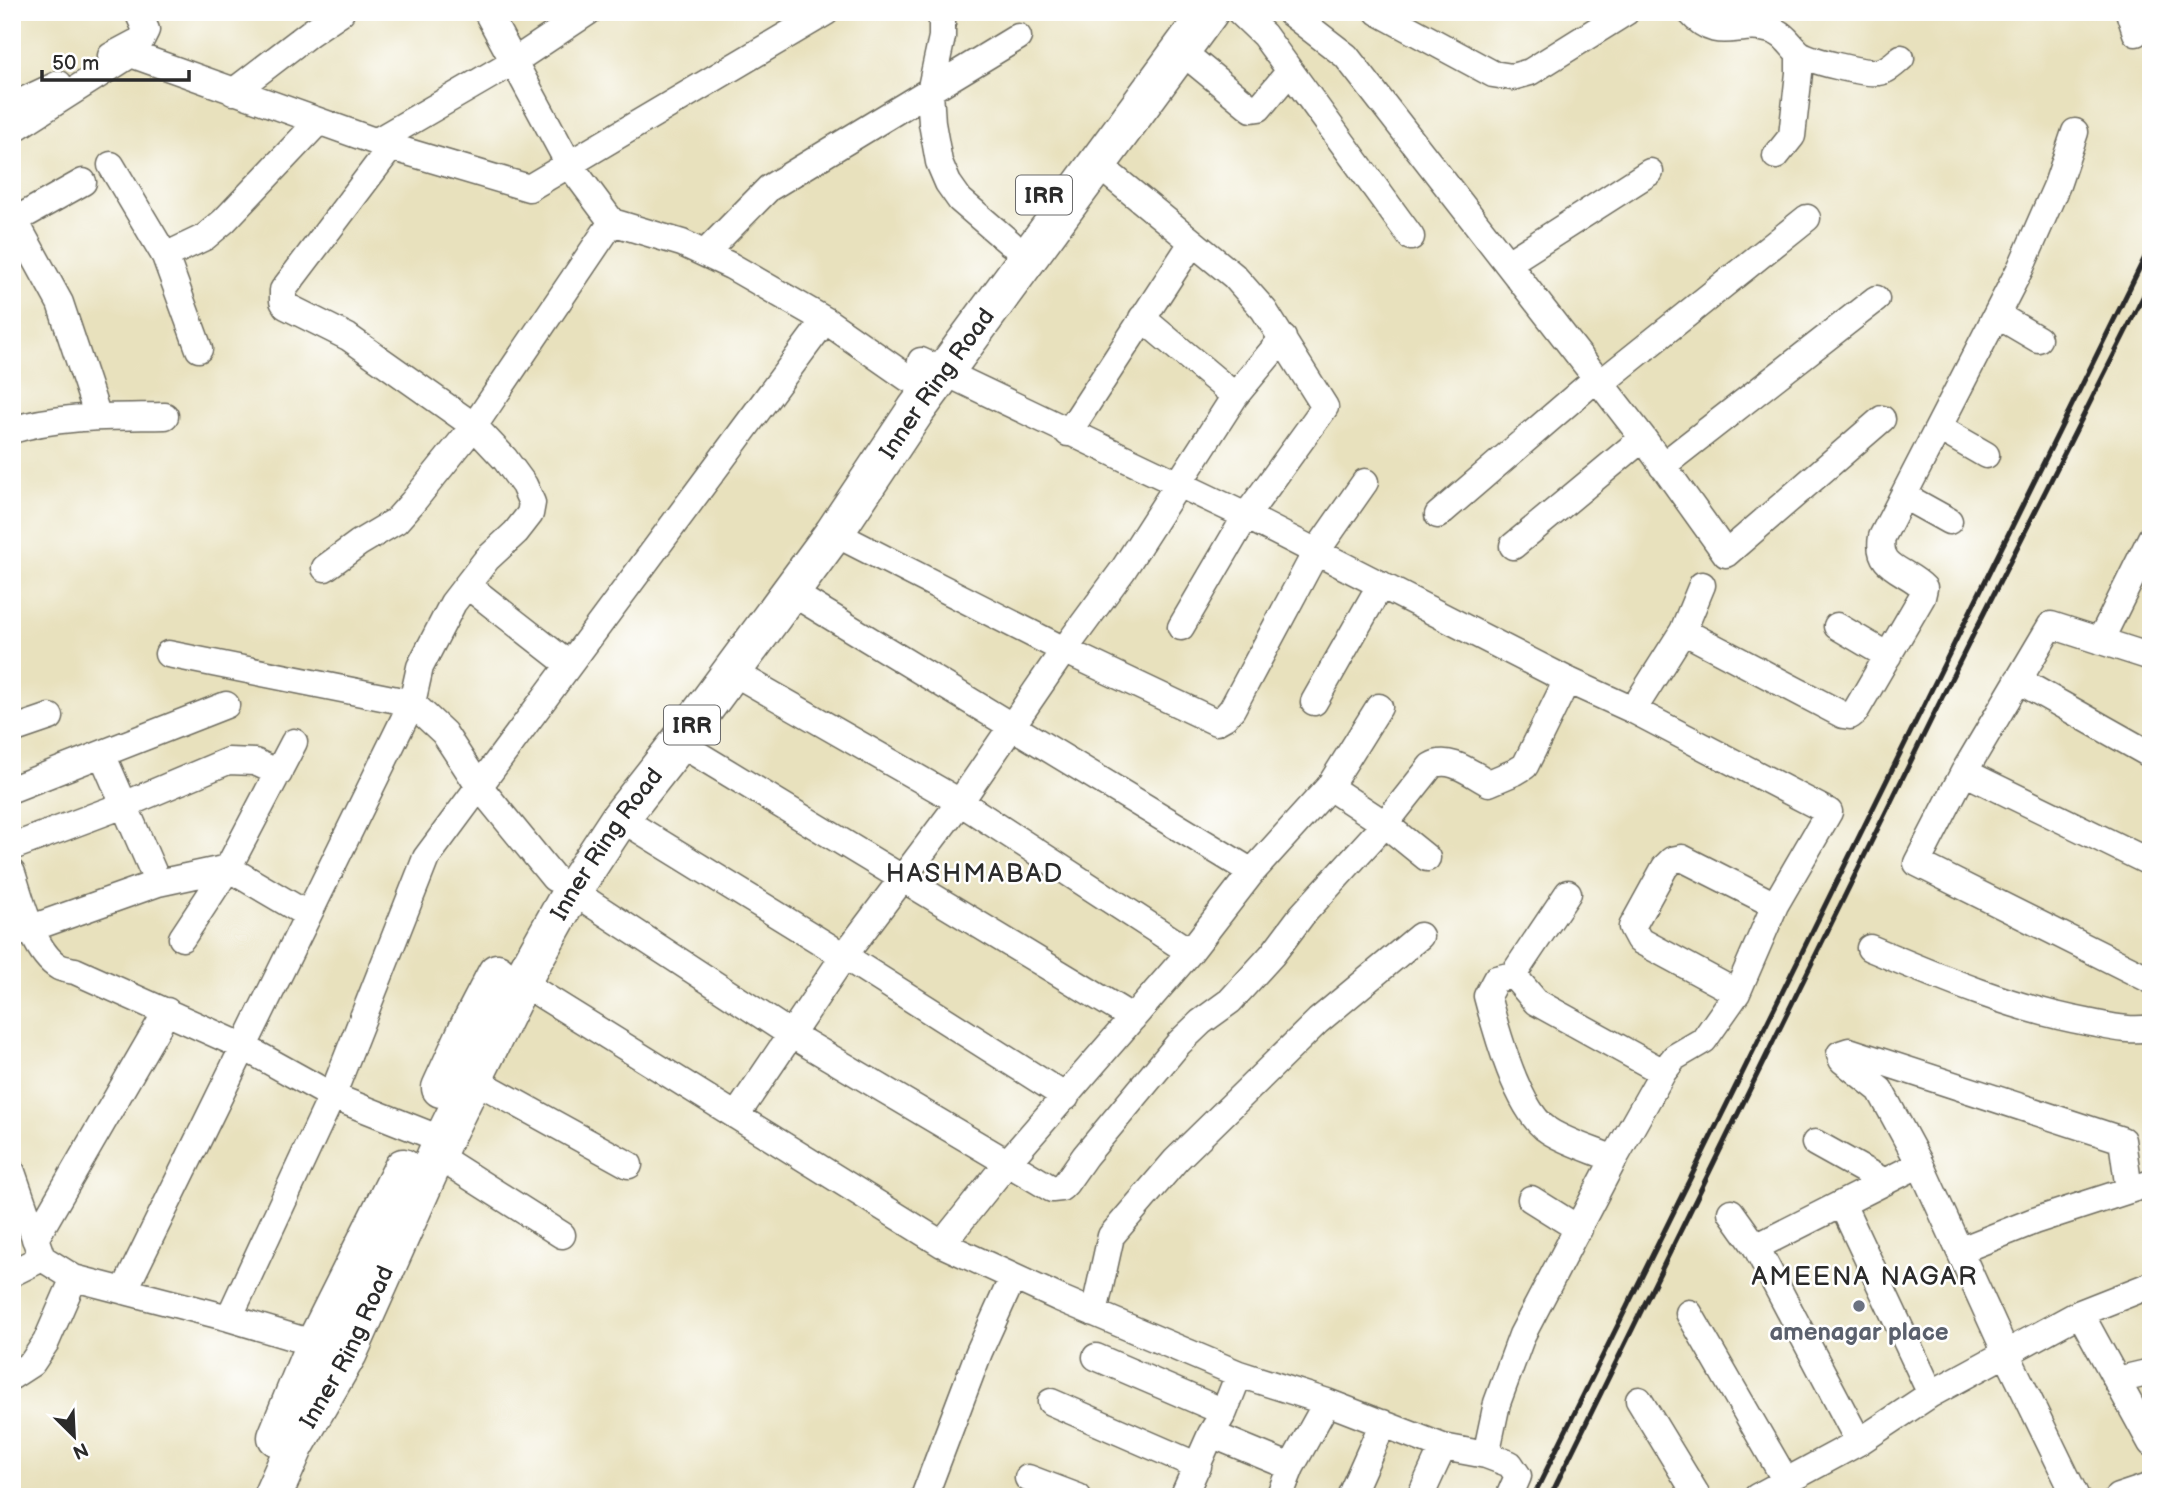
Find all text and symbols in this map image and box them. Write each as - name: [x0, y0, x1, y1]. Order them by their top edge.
- scale bar: [42, 38, 189, 82]
- text: 50 m: [52, 51, 99, 76]
- road number: IRR: [1016, 176, 1072, 214]
- street label: Inner Ring Road: [873, 303, 1001, 465]
- road number: IRR: [664, 706, 720, 744]
- street label: Inner Ring Road: [545, 762, 669, 925]
- district label: HASHMABAD: [886, 859, 1064, 890]
- street label: Inner Ring Road: [294, 1261, 400, 1434]
- district label: AMEENA NAGAR: [1751, 1262, 1979, 1293]
- marker: amenagar place: [1851, 1298, 1867, 1314]
- place label: amenagar place: [1769, 1318, 1949, 1347]
- north arrow: [38, 1400, 108, 1470]
- text: N: [69, 1437, 92, 1464]

